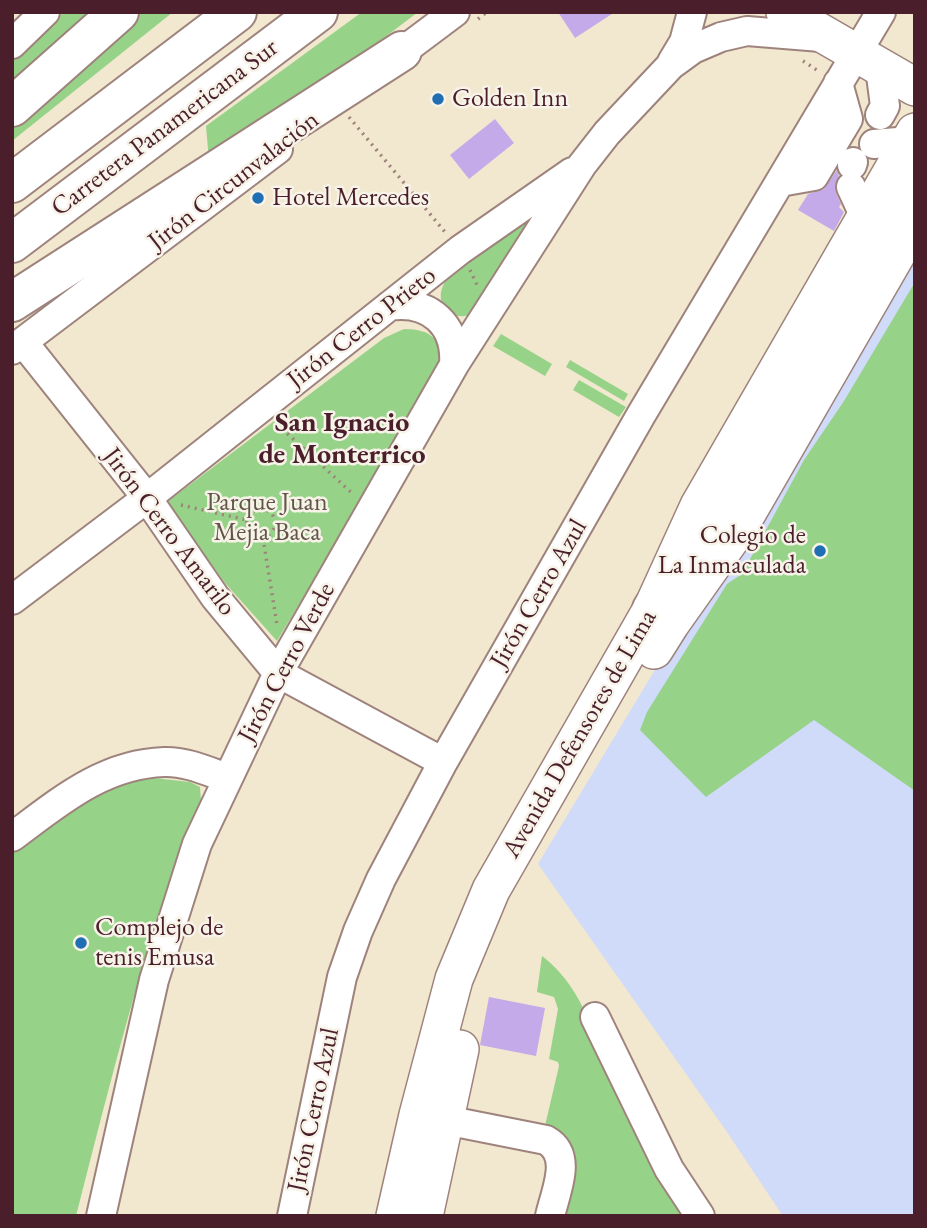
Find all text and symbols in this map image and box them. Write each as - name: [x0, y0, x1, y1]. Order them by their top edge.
- street label: Carretera Panamericana Sur: [45, 32, 285, 224]
- place label: Golden Inn: [452, 83, 568, 115]
- marker: Golden Inn: [430, 91, 446, 107]
- street label: Jirón Circunvalación: [142, 105, 326, 257]
- place label: Hotel Mercedes: [272, 182, 429, 214]
- marker: Hotel Mercedes: [250, 190, 266, 206]
- street label: Jirón Cerro Prieto: [281, 260, 443, 396]
- district label: San Ignacio de Monterrico: [258, 406, 426, 472]
- street label: Jirón Cerro Amarilo: [96, 442, 242, 622]
- park label: Parque Juan Mejia Baca: [206, 487, 328, 548]
- street label: Jirón Cerro Azul: [484, 514, 594, 674]
- place label: Colegio de La Inmaculada: [658, 520, 806, 582]
- marker: Colegio de La Inmaculada: [812, 543, 828, 559]
- street label: Jirón Cerro Verde: [232, 578, 342, 748]
- street label: Avenida Defensores de Lima: [496, 604, 664, 864]
- place label: Complejo de tenis Emusa: [95, 912, 223, 974]
- marker: Complejo de tenis Emusa: [73, 935, 89, 951]
- street label: Jirón Cerro Azul: [281, 1025, 347, 1195]

